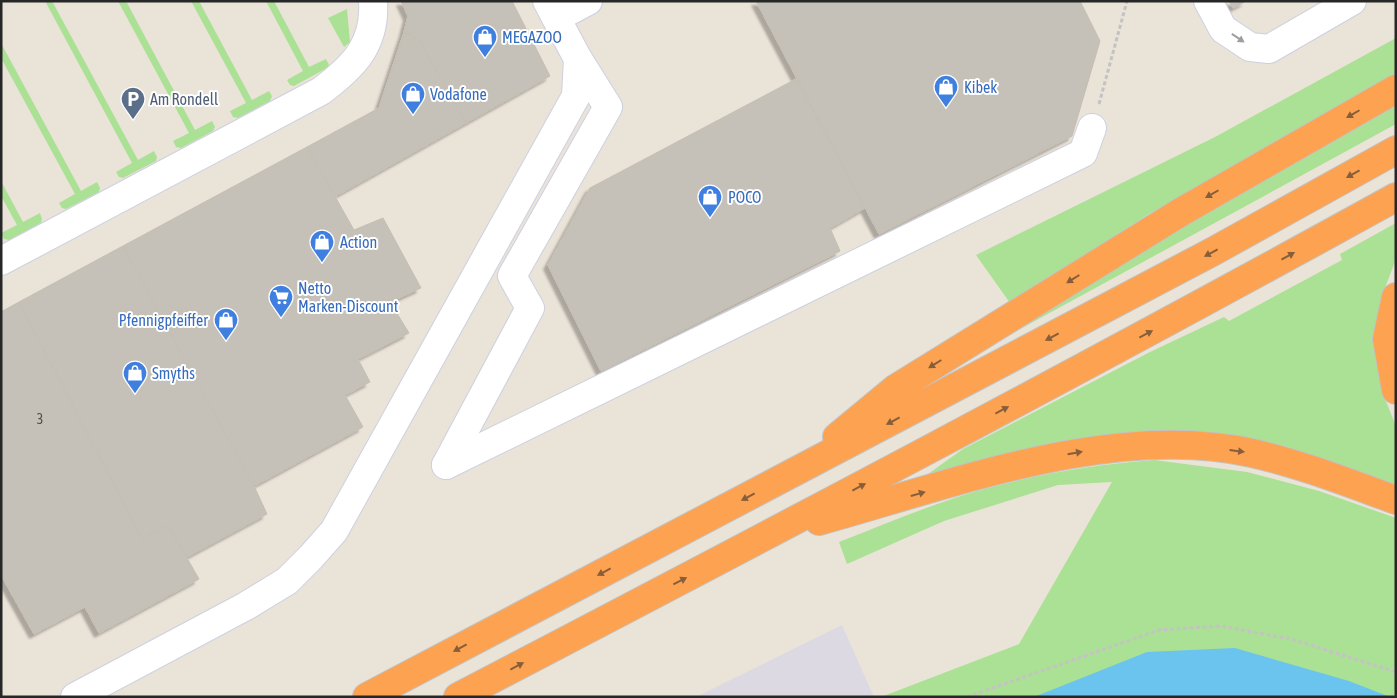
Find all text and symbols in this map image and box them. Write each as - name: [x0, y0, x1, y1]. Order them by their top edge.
- shop icon: MEGAZOO: [472, 24, 498, 58]
- place label: MEGAZOO: [502, 28, 562, 46]
- one-way arrow: [1231, 33, 1244, 43]
- shop icon: Kibek: [933, 74, 959, 108]
- place label: Kibek: [964, 78, 997, 96]
- shop icon: Vodafone: [400, 81, 426, 115]
- place label: Vodafone: [430, 85, 487, 103]
- parking icon: Am Rondell: [120, 86, 146, 120]
- place label: Am Rondell: [150, 90, 219, 108]
- one-way arrow: [1347, 109, 1360, 118]
- one-way arrow: [1346, 170, 1360, 178]
- shop icon: POCO: [697, 184, 723, 218]
- place label: POCO: [728, 188, 761, 206]
- one-way arrow: [1206, 190, 1219, 199]
- shop icon: Action: [309, 229, 335, 263]
- place label: Action: [340, 233, 377, 251]
- one-way arrow: [1204, 248, 1218, 257]
- one-way arrow: [1281, 252, 1296, 260]
- one-way arrow: [1067, 274, 1080, 283]
- place label: Netto Marken-Discount: [298, 279, 399, 315]
- supermarket icon: Netto Marken-Discount: [268, 284, 294, 318]
- shop icon: Pfennigpfeiffer: [213, 307, 239, 341]
- place label: Pfennigpfeiffer: [119, 311, 208, 330]
- one-way arrow: [1139, 329, 1152, 338]
- one-way arrow: [1045, 333, 1059, 341]
- one-way arrow: [929, 359, 942, 369]
- shop icon: Smyths: [122, 360, 148, 394]
- place label: Smyths: [152, 364, 195, 383]
- one-way arrow: [996, 406, 1009, 415]
- house number: 3: [37, 411, 43, 427]
- one-way arrow: [885, 417, 900, 425]
- one-way arrow: [1229, 447, 1245, 455]
- one-way arrow: [1068, 449, 1084, 457]
- one-way arrow: [852, 483, 866, 491]
- one-way arrow: [911, 489, 926, 497]
- one-way arrow: [741, 493, 755, 501]
- one-way arrow: [597, 568, 612, 576]
- one-way arrow: [673, 577, 687, 585]
- one-way arrow: [453, 644, 468, 652]
- one-way arrow: [510, 662, 524, 670]

